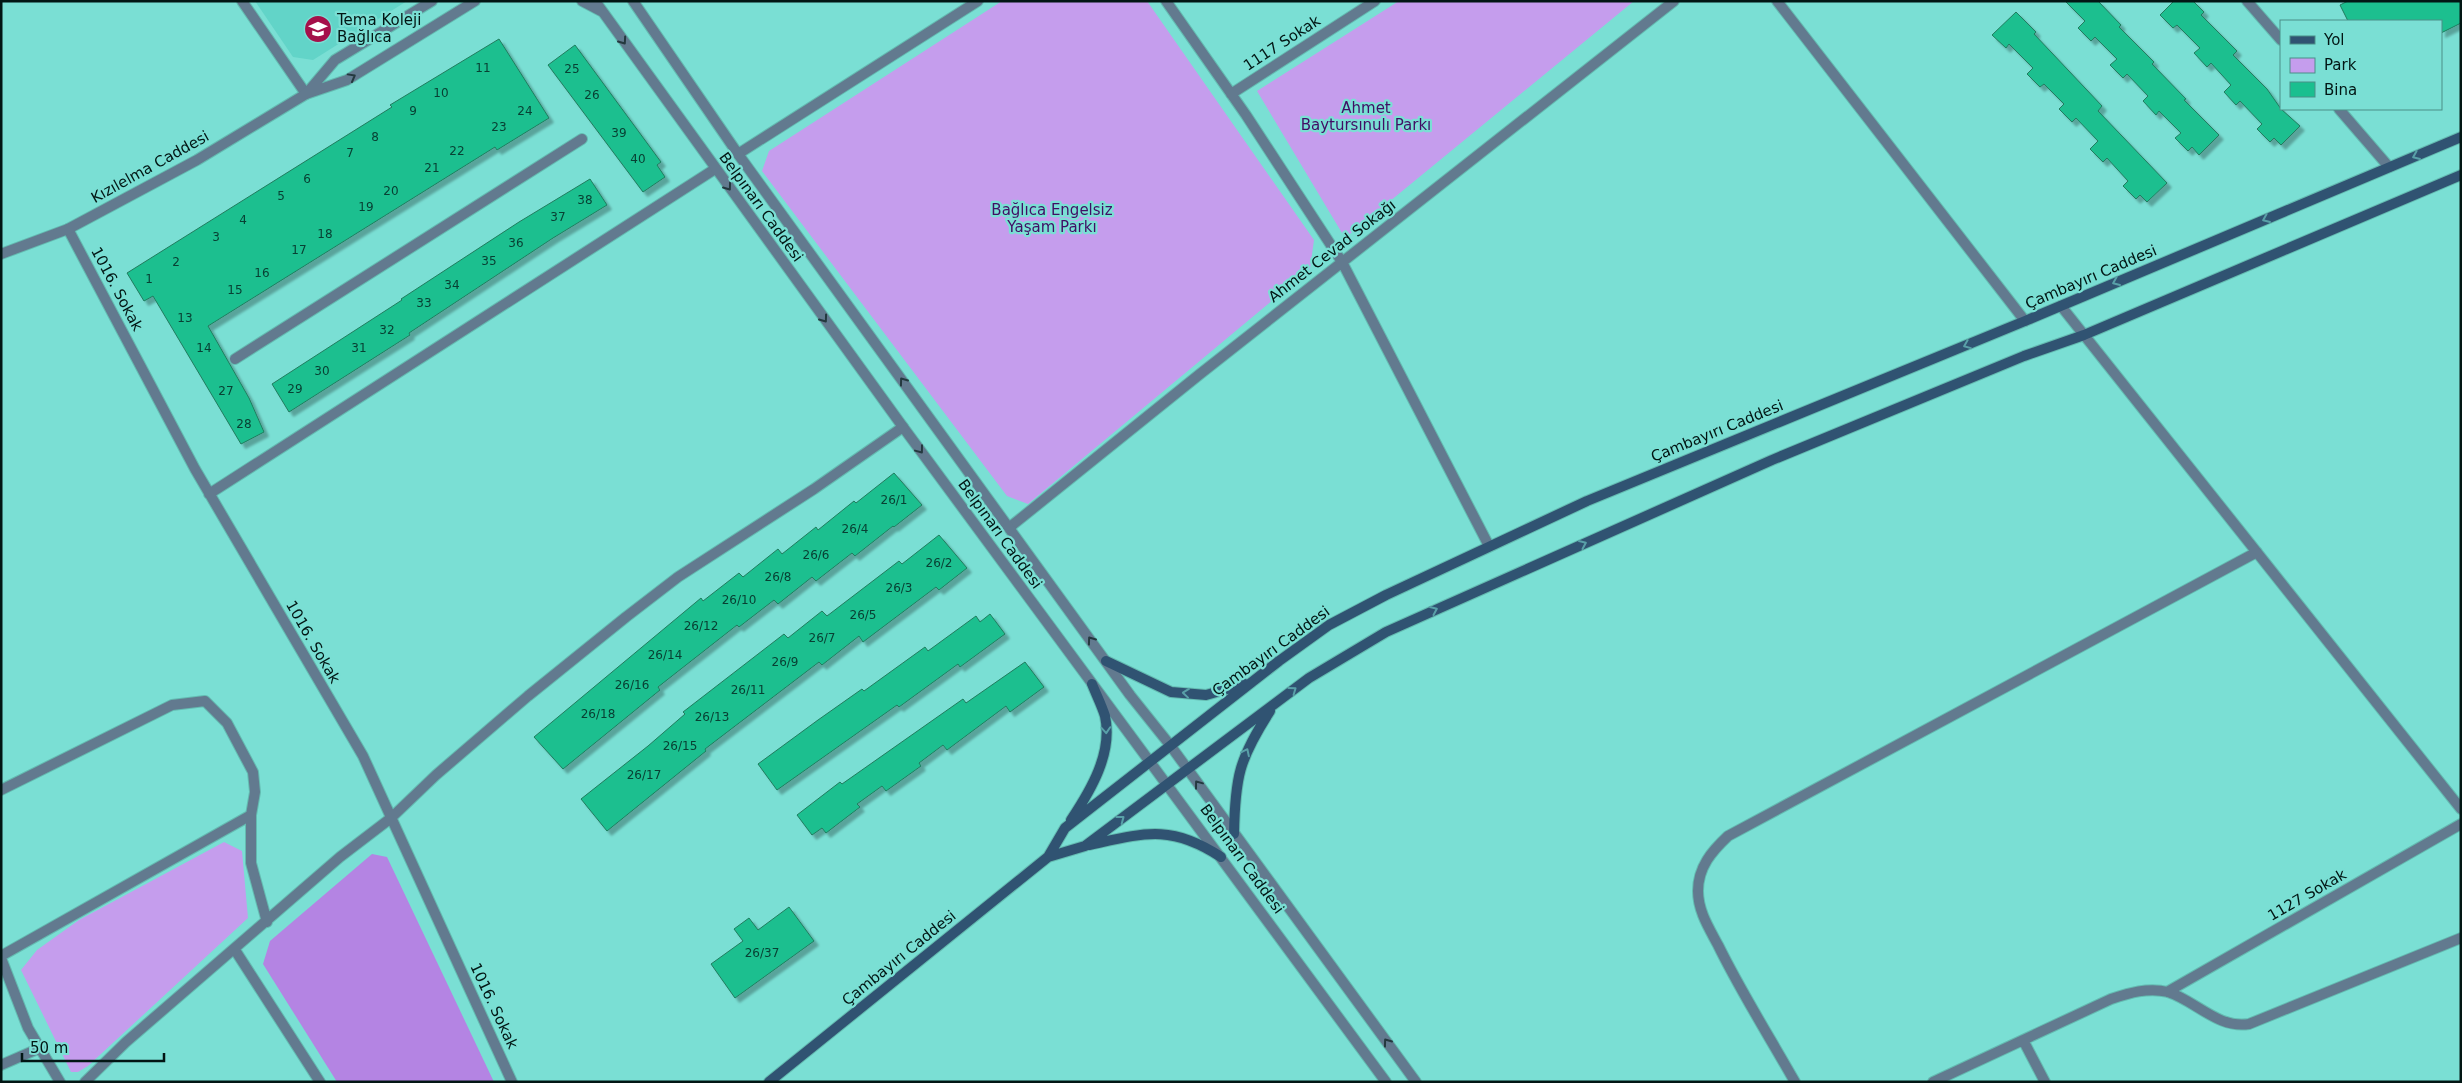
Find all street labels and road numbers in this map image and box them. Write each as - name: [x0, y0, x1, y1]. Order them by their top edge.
- street label: 1117 Sokak: [1240, 11, 1324, 74]
- street label: Kızılelma Caddesi: [88, 127, 212, 207]
- street label: Belpınarı Caddesi: [715, 149, 807, 265]
- street label: Ahmet Cevad Sokağı: [1265, 196, 1399, 306]
- street label: Çambayırı Caddesi: [2023, 241, 2159, 313]
- street label: 1016. Sokak: [87, 244, 147, 334]
- street label: Çambayırı Caddesi: [1648, 396, 1786, 466]
- street label: Belpınarı Caddesi: [954, 476, 1046, 592]
- street label: 1016. Sokak: [282, 597, 344, 687]
- street label: Çambayırı Caddesi: [1209, 602, 1333, 700]
- street label: Belpınarı Caddesi: [1196, 801, 1288, 917]
- street label: 1127 Sokak: [2264, 865, 2350, 925]
- street label: Çambayırı Caddesi: [839, 907, 959, 1009]
- street label: 1016. Sokak: [466, 960, 522, 1052]

